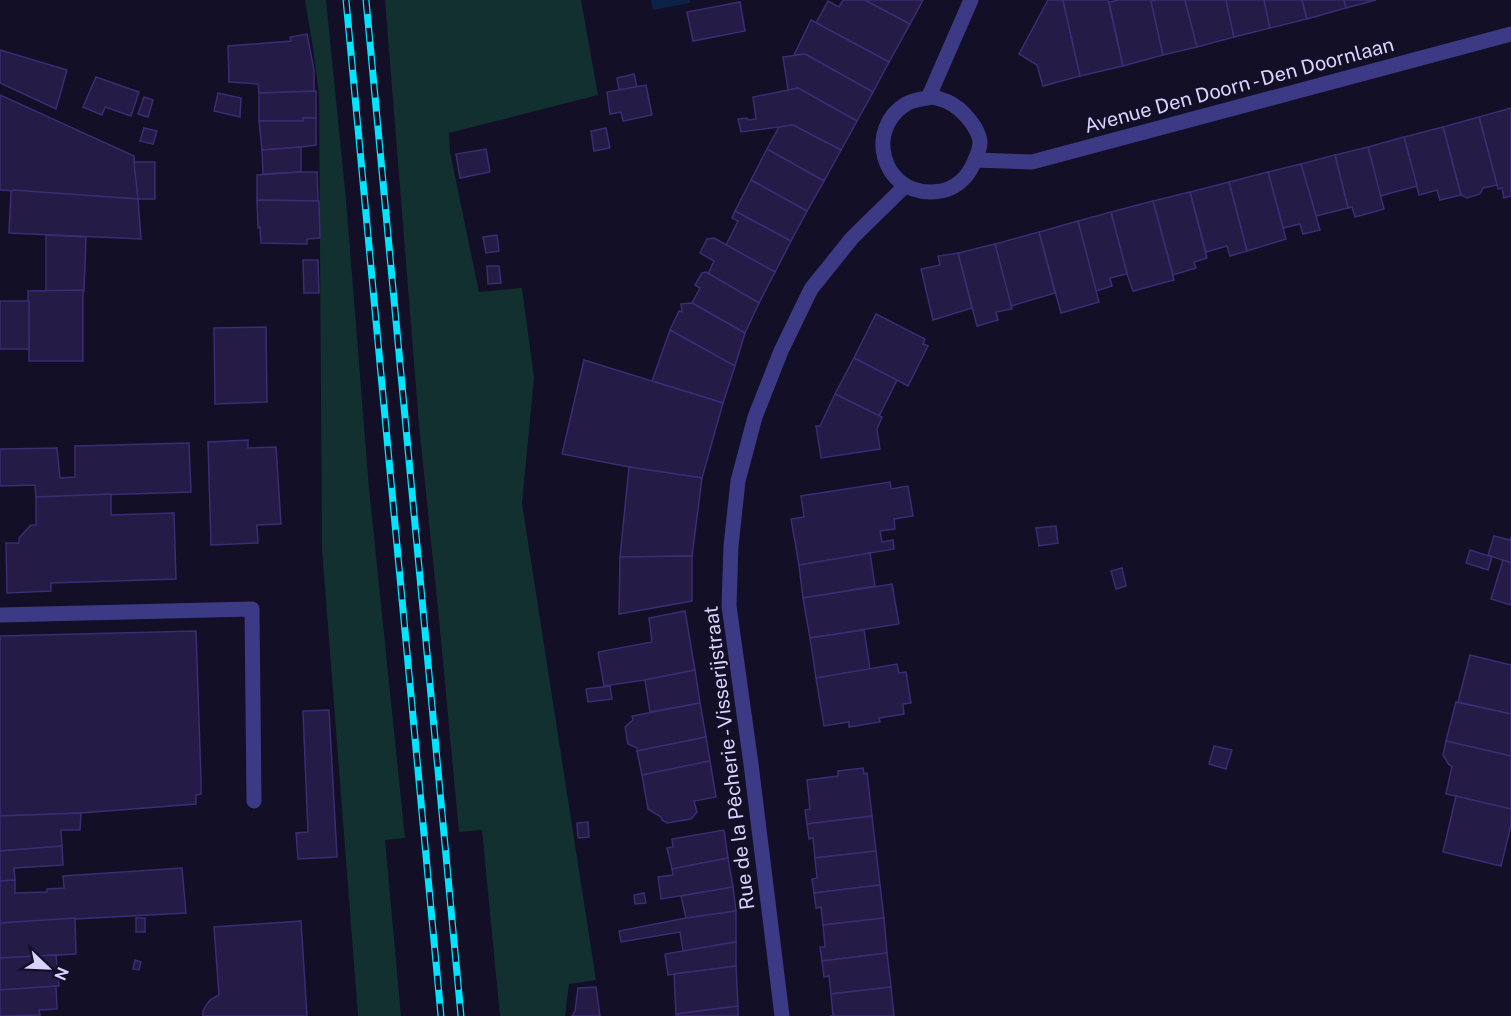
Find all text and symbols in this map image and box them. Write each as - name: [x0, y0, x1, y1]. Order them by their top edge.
- street label: Avenue Den Doorn - Den Doornlaan: [1082, 32, 1396, 138]
- street label: Rue de la Pêcherie - Visserijstraat: [698, 605, 760, 911]
- north arrow: [18, 938, 78, 998]
- text: N: [50, 964, 73, 983]

